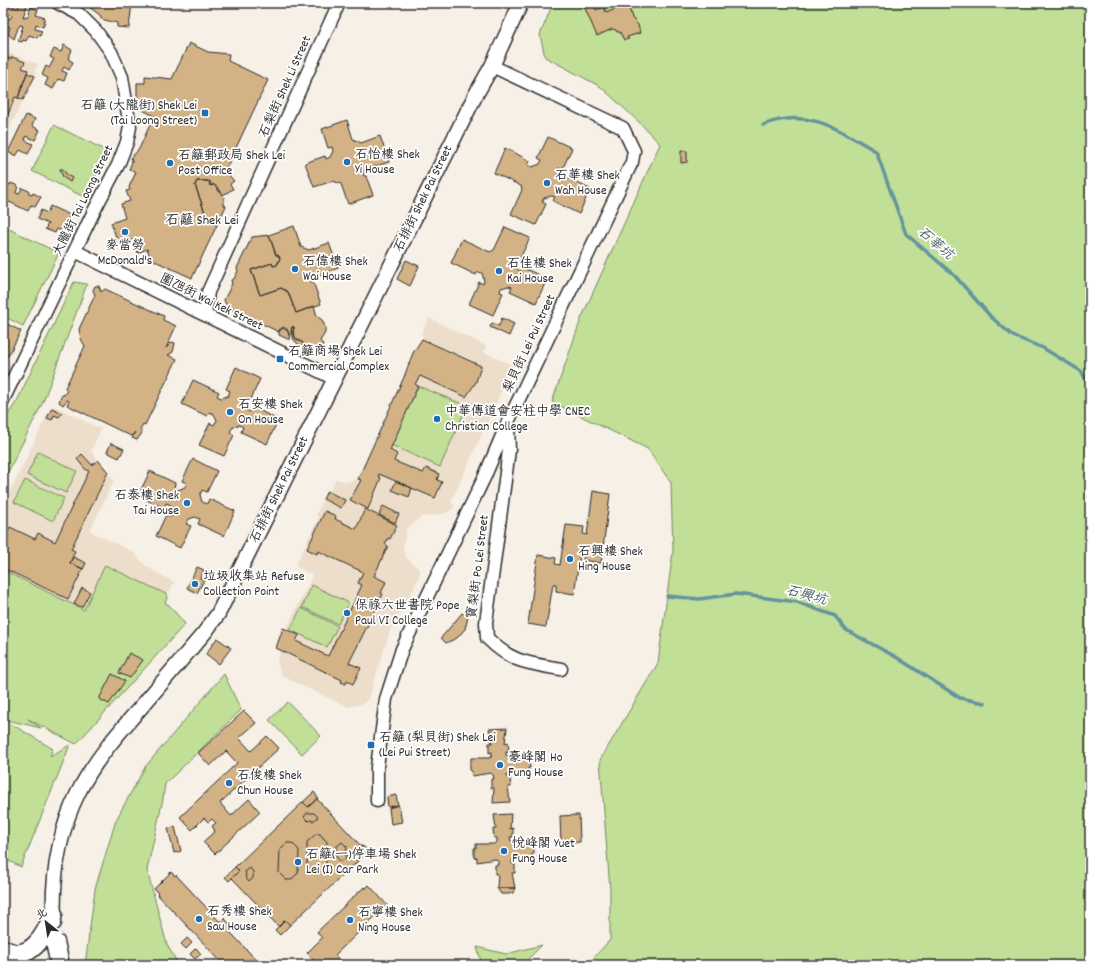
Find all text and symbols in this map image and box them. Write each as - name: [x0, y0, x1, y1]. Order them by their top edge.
- street label: 石梨街 Shek Li Street: [255, 33, 317, 141]
- place label: 石籬 (大隴街) Shek Lei (Tai Loong Street): [80, 97, 198, 131]
- marker: 石籬 (大隴街) Shek Lei (Tai Loong Street): [200, 108, 210, 118]
- street label: 大隴街 Tai Loong Street: [49, 142, 119, 260]
- street label: 石排街 Shek Pai Street: [390, 142, 458, 256]
- place label: 石怡樓 Shek Yi House: [355, 146, 420, 180]
- place label: 石籬郵政局 Shek Lei Post Office: [178, 147, 286, 181]
- marker: 石怡樓 Shek Yi House: [342, 157, 352, 167]
- marker: 石籬郵政局 Shek Lei Post Office: [165, 158, 175, 168]
- place label: 石華樓 Shek Wah House: [555, 167, 620, 201]
- marker: 石華樓 Shek Wah House: [542, 178, 552, 188]
- district label: 石籬 Shek Lei: [165, 211, 239, 231]
- water label: 石華坑: [913, 223, 959, 267]
- marker: 麥當勞 McDonald's: [120, 227, 130, 237]
- place label: 麥當勞 McDonald's: [98, 237, 152, 271]
- place label: 石偉樓 Shek Wai House: [303, 253, 368, 287]
- place label: 石佳樓 Shek Kai House: [507, 255, 572, 289]
- marker: 石偉樓 Shek Wai House: [290, 264, 300, 274]
- marker: 石佳樓 Shek Kai House: [494, 266, 504, 276]
- street label: 圍乪街 Wai Kek Street: [156, 270, 266, 336]
- street label: 梨貝街 Lei Pui Street: [499, 291, 561, 396]
- place label: 石籬商場 Shek Lei Commercial Complex: [288, 343, 389, 377]
- marker: 石籬商場 Shek Lei Commercial Complex: [275, 354, 285, 364]
- place label: 石安樓 Shek On House: [238, 396, 303, 430]
- place label: 中華傳道會安柱中學 CNEC Christian College: [445, 403, 591, 437]
- marker: 石安樓 Shek On House: [225, 407, 235, 417]
- marker: 中華傳道會安柱中學 CNEC Christian College: [432, 414, 442, 424]
- street label: 石排街 Shek Pai Street: [246, 433, 314, 547]
- place label: 石泰樓 Shek Tai House: [114, 487, 179, 521]
- marker: 石泰樓 Shek Tai House: [182, 498, 192, 508]
- street label: 寶梨街 Po Lei Street: [463, 514, 495, 620]
- place label: 石興樓 Shek Hing House: [578, 543, 643, 577]
- marker: 石興樓 Shek Hing House: [565, 554, 575, 564]
- place label: 垃圾收集站 Refuse Collection Point: [203, 568, 305, 602]
- marker: 垃圾收集站 Refuse Collection Point: [190, 579, 200, 589]
- water label: 石興坑: [783, 581, 831, 612]
- place label: 保祿六世書院 Pope Paul VI College: [355, 597, 460, 631]
- marker: 保祿六世書院 Pope Paul VI College: [342, 608, 352, 618]
- place label: 石籬 (梨貝街) Shek Lei (Lei Pui Street): [379, 729, 496, 763]
- marker: 石籬 (梨貝街) Shek Lei (Lei Pui Street): [366, 740, 376, 750]
- place label: 豪峰閣 Ho Fung House: [508, 749, 564, 783]
- marker: 豪峰閣 Ho Fung House: [495, 760, 505, 770]
- place label: 石俊樓 Shek Chun House: [237, 767, 302, 801]
- marker: 石俊樓 Shek Chun House: [224, 778, 234, 788]
- place label: 悅峰閣 Yuet Fung House: [512, 835, 575, 869]
- place label: 石籬(一)停車場 Shek Lei (I) Car Park: [306, 846, 416, 880]
- marker: 悅峰閣 Yuet Fung House: [499, 846, 509, 856]
- marker: 石籬(一)停車場 Shek Lei (I) Car Park: [293, 857, 303, 867]
- north arrow: [26, 902, 66, 942]
- place label: 石秀樓 Shek Sau House: [207, 903, 272, 937]
- place label: 石寧樓 Shek Ning House: [358, 904, 423, 938]
- text: 北: [33, 905, 51, 925]
- marker: 石秀樓 Shek Sau House: [194, 914, 204, 924]
- marker: 石寧樓 Shek Ning House: [345, 915, 355, 925]

